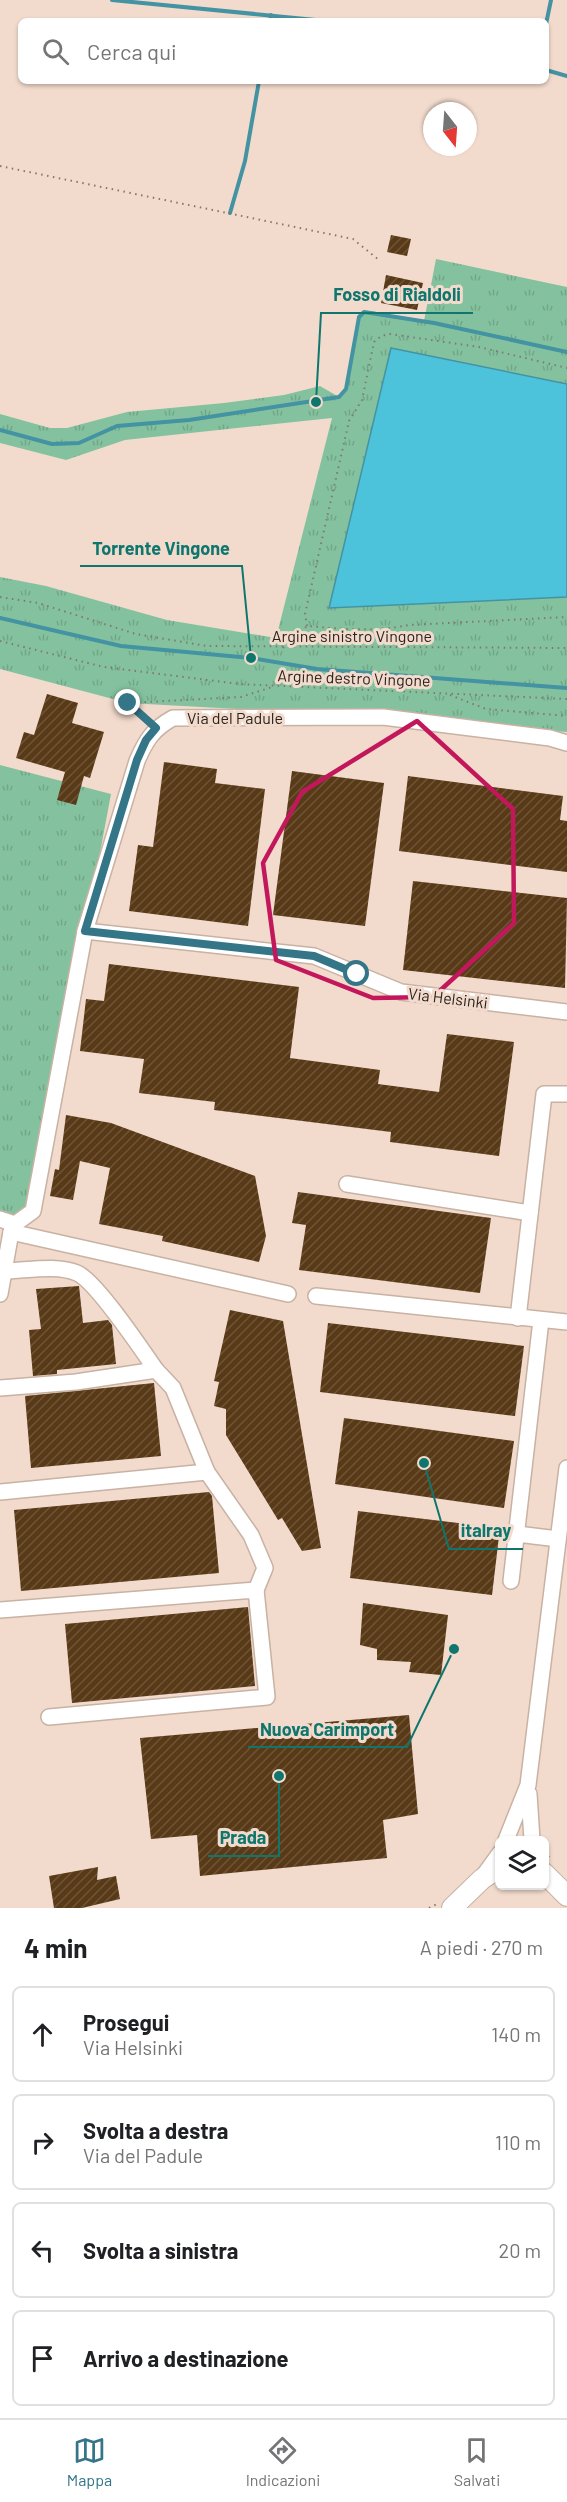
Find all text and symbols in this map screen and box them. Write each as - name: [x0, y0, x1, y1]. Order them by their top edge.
- search box: [18, 18, 549, 84]
- icon: search: [39, 35, 72, 68]
- text: Cerca qui: [87, 38, 177, 64]
- north arrow: [423, 102, 477, 156]
- callout: Fosso di Rialdoli: [321, 277, 473, 313]
- text: Fosso di Rialdoli: [333, 283, 461, 305]
- callout: Torrente Vingone: [80, 530, 242, 566]
- text: Torrente Vingone: [92, 537, 230, 559]
- street label: Argine sinistro Vingone: [272, 626, 432, 645]
- street label: Argine destro Vingone: [277, 665, 431, 690]
- route end: [114, 689, 140, 715]
- street label: Via del Padule: [187, 708, 283, 727]
- route start: [343, 960, 369, 986]
- street label: Via Helsinki: [407, 983, 489, 1012]
- callout: italray: [449, 1513, 523, 1549]
- text: italray: [461, 1519, 511, 1541]
- callout: Nuova Carimport: [248, 1711, 407, 1747]
- text: Nuova Carimport: [260, 1718, 394, 1740]
- callout: Prada: [208, 1820, 279, 1856]
- text: Prada: [220, 1826, 266, 1848]
- map controls: [495, 1836, 549, 1890]
- button: layers: [495, 1836, 549, 1890]
- text: 4 min: [24, 1932, 88, 1963]
- text: A piedi · 270 m: [420, 1935, 543, 1959]
- text: Prosegui: [83, 2009, 169, 2035]
- icon: ahead: [26, 2018, 59, 2051]
- text: 140 m: [491, 2022, 541, 2046]
- text: Via Helsinki: [83, 2035, 183, 2059]
- text: Svolta a destra: [83, 2117, 228, 2143]
- icon: right: [26, 2126, 59, 2159]
- text: 110 m: [495, 2130, 541, 2154]
- text: Via del Padule: [83, 2143, 203, 2167]
- icon: left: [26, 2234, 59, 2267]
- text: Svolta a sinistra: [83, 2237, 238, 2263]
- text: 20 m: [498, 2238, 541, 2262]
- icon: arrive: [26, 2342, 59, 2375]
- text: Arrivo a destinazione: [83, 2345, 289, 2371]
- tab: Mappa: [67, 2434, 112, 2489]
- tab: Indicazioni: [246, 2434, 320, 2489]
- tab: Salvati: [454, 2434, 500, 2489]

